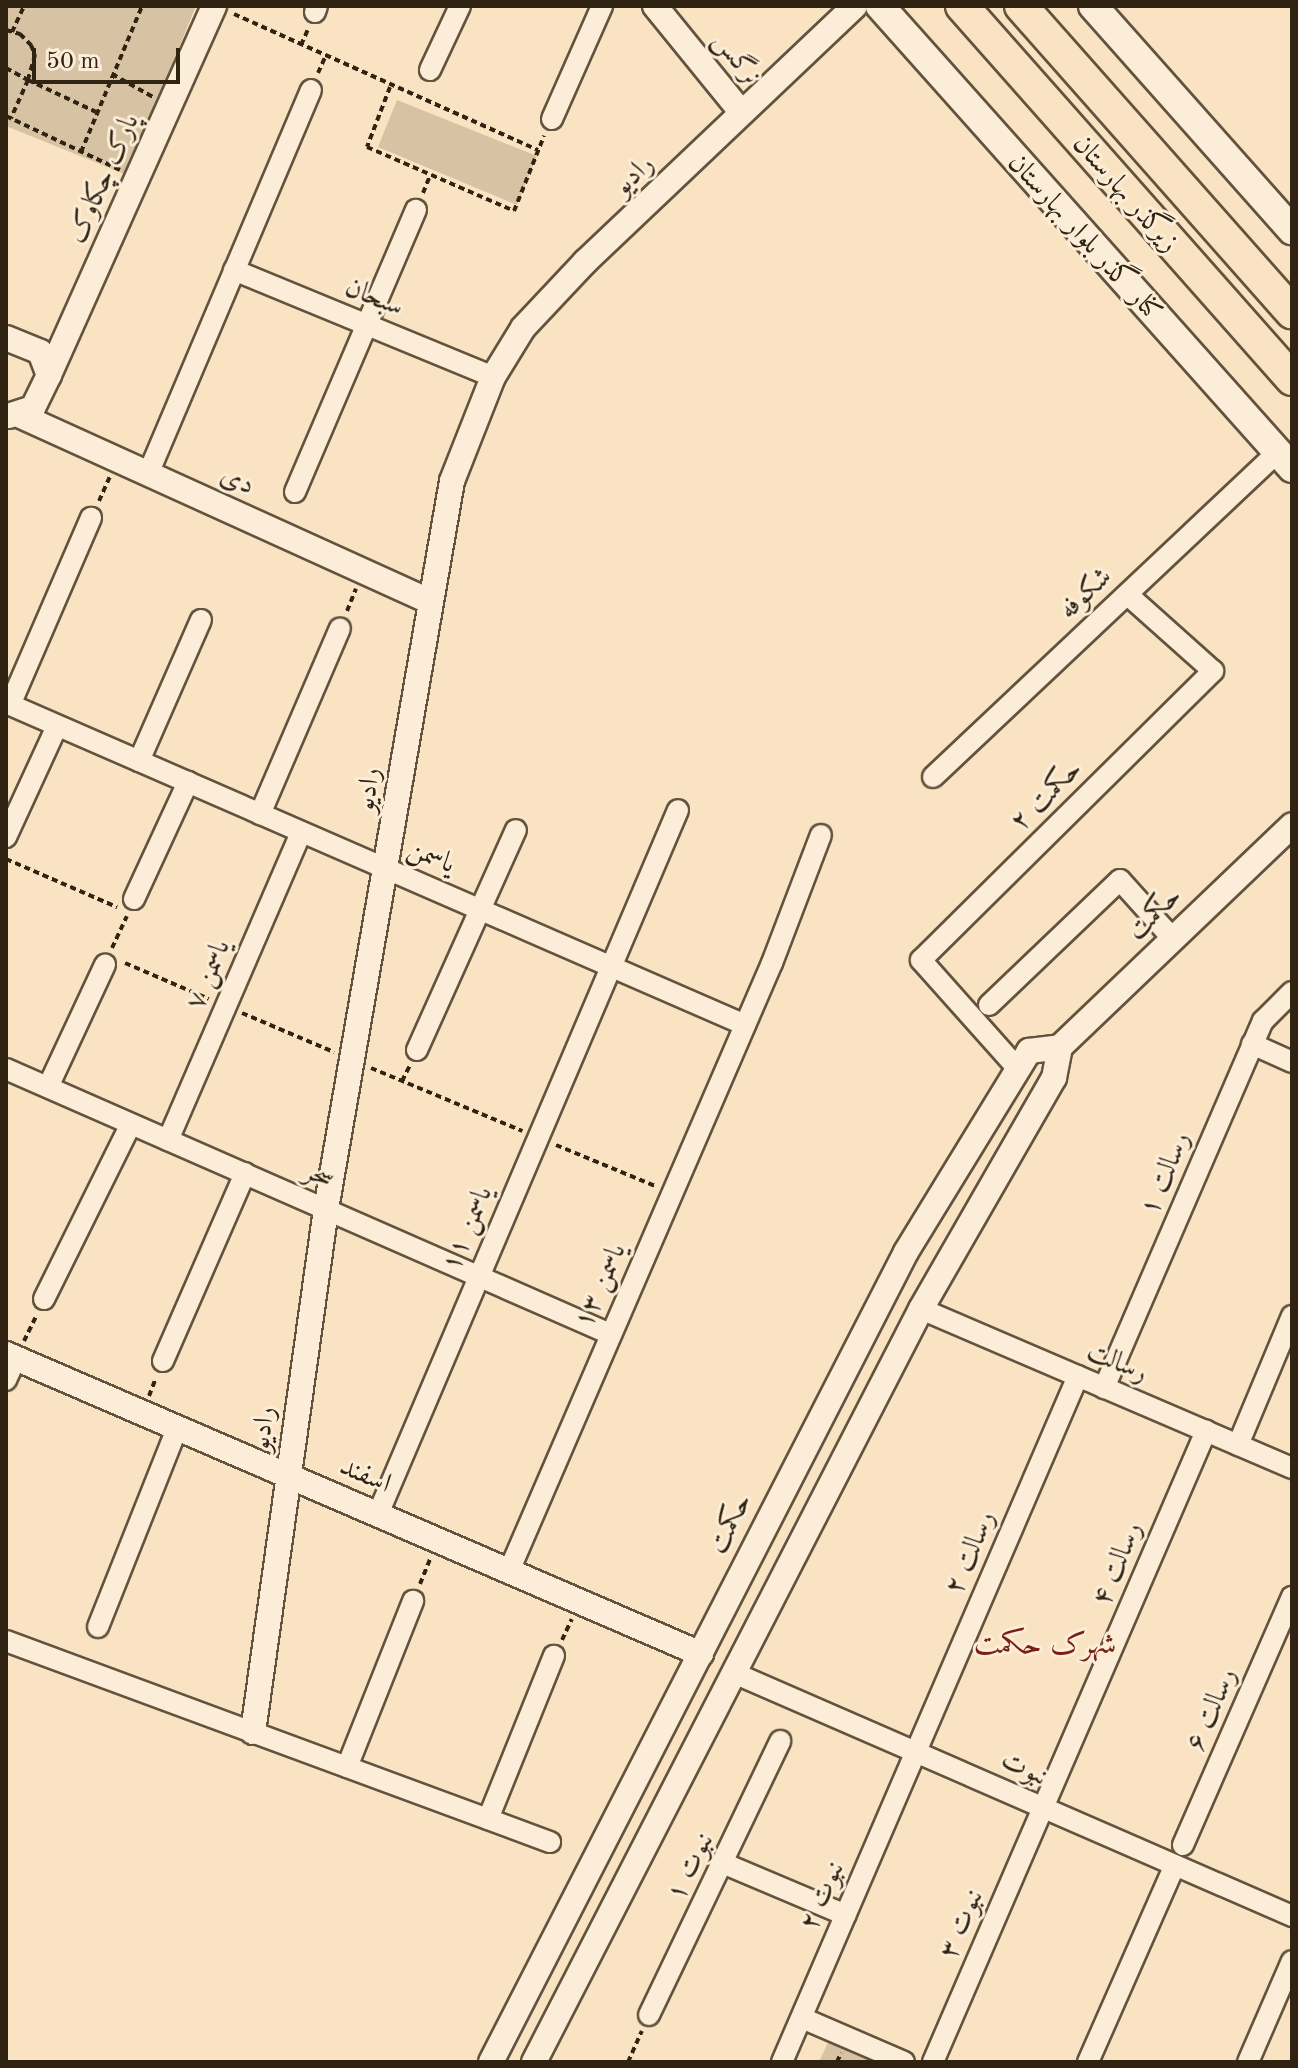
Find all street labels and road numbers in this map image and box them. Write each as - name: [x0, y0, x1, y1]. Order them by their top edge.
- street label: نرگس: [704, 25, 768, 93]
- street label: پارک چکاوک: [61, 109, 147, 249]
- street label: زیرگذر بهارستان: [1065, 128, 1185, 260]
- street label: کنار گذر بلوار بهارستان: [1000, 147, 1168, 329]
- street label: رادیو: [606, 148, 662, 204]
- street label: سبحان: [340, 271, 408, 325]
- street label: دی: [215, 459, 259, 503]
- street label: شکوفه: [1052, 561, 1120, 627]
- street label: حکمت ۲: [1004, 753, 1090, 839]
- street label: رادیو: [349, 765, 389, 815]
- street label: یاسمن: [402, 832, 460, 882]
- street label: حکمت: [1120, 880, 1190, 948]
- street label: یاسمن ۷: [179, 935, 239, 1015]
- street label: رسالت ۱: [1133, 1127, 1199, 1221]
- street label: سحر: [299, 1155, 339, 1197]
- street label: یاسمن ۱۱: [435, 1181, 501, 1277]
- street label: یاسمن ۱۳: [568, 1238, 634, 1334]
- street label: رسالت: [1081, 1335, 1153, 1391]
- street label: رادیو: [244, 1404, 284, 1454]
- street label: اسفند: [334, 1450, 396, 1502]
- street label: حکمت: [702, 1488, 760, 1560]
- street label: رسالت ۲: [938, 1506, 1004, 1600]
- street label: رسالت ۴: [1085, 1517, 1151, 1611]
- street label: رسالت ۶: [1179, 1663, 1245, 1757]
- street label: نبوت: [995, 1744, 1053, 1794]
- street label: نبوت ۱: [660, 1827, 722, 1907]
- street label: نبوت ۲: [793, 1856, 853, 1936]
- street label: نبوت ۳: [932, 1884, 992, 1964]

